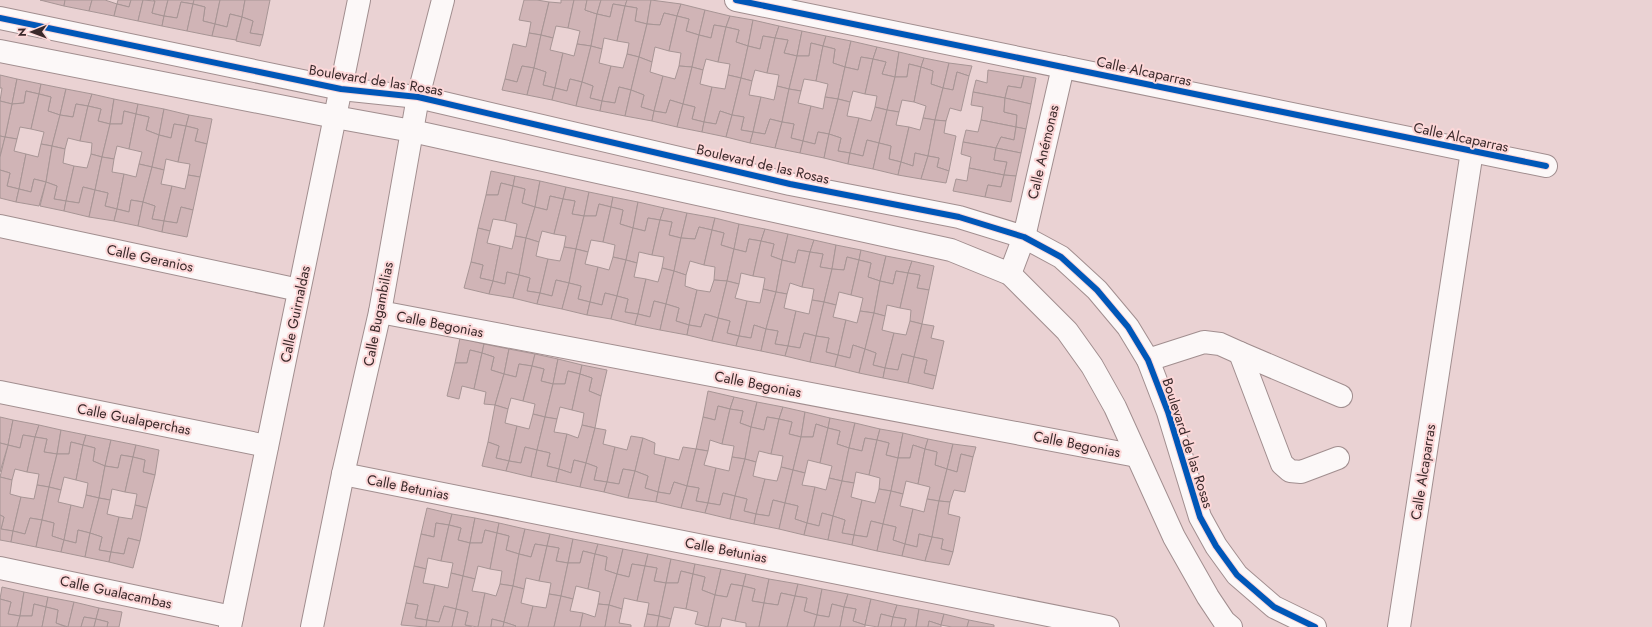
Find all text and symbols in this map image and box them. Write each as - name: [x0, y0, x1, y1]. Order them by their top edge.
- north arrow: [12, 12, 52, 52]
- text: N: [14, 28, 30, 37]
- street label: Calle Alcaparras: [1095, 51, 1194, 91]
- street label: Boulevard de las Rosas: [307, 60, 445, 101]
- street label: Calle Anémonas: [1022, 103, 1064, 201]
- street label: Calle Alcaparras: [1412, 117, 1511, 157]
- street label: Boulevard de las Rosas: [695, 139, 832, 189]
- street label: Calle Geranios: [105, 239, 195, 277]
- street label: Calle Bugambilias: [358, 260, 398, 368]
- street label: Calle Guirnaldas: [275, 263, 315, 364]
- street label: Calle Begonias: [395, 306, 486, 342]
- street label: Calle Begonias: [713, 366, 804, 402]
- street label: Boulevard de las Rosas: [1158, 375, 1219, 511]
- street label: Calle Gualaperchas: [76, 398, 193, 440]
- street label: Calle Alcaparras: [1406, 422, 1440, 521]
- street label: Calle Begonias: [1032, 426, 1123, 462]
- street label: Calle Betunias: [365, 469, 451, 505]
- street label: Calle Betunias: [683, 532, 769, 568]
- street label: Calle Gualacambas: [58, 570, 174, 614]

